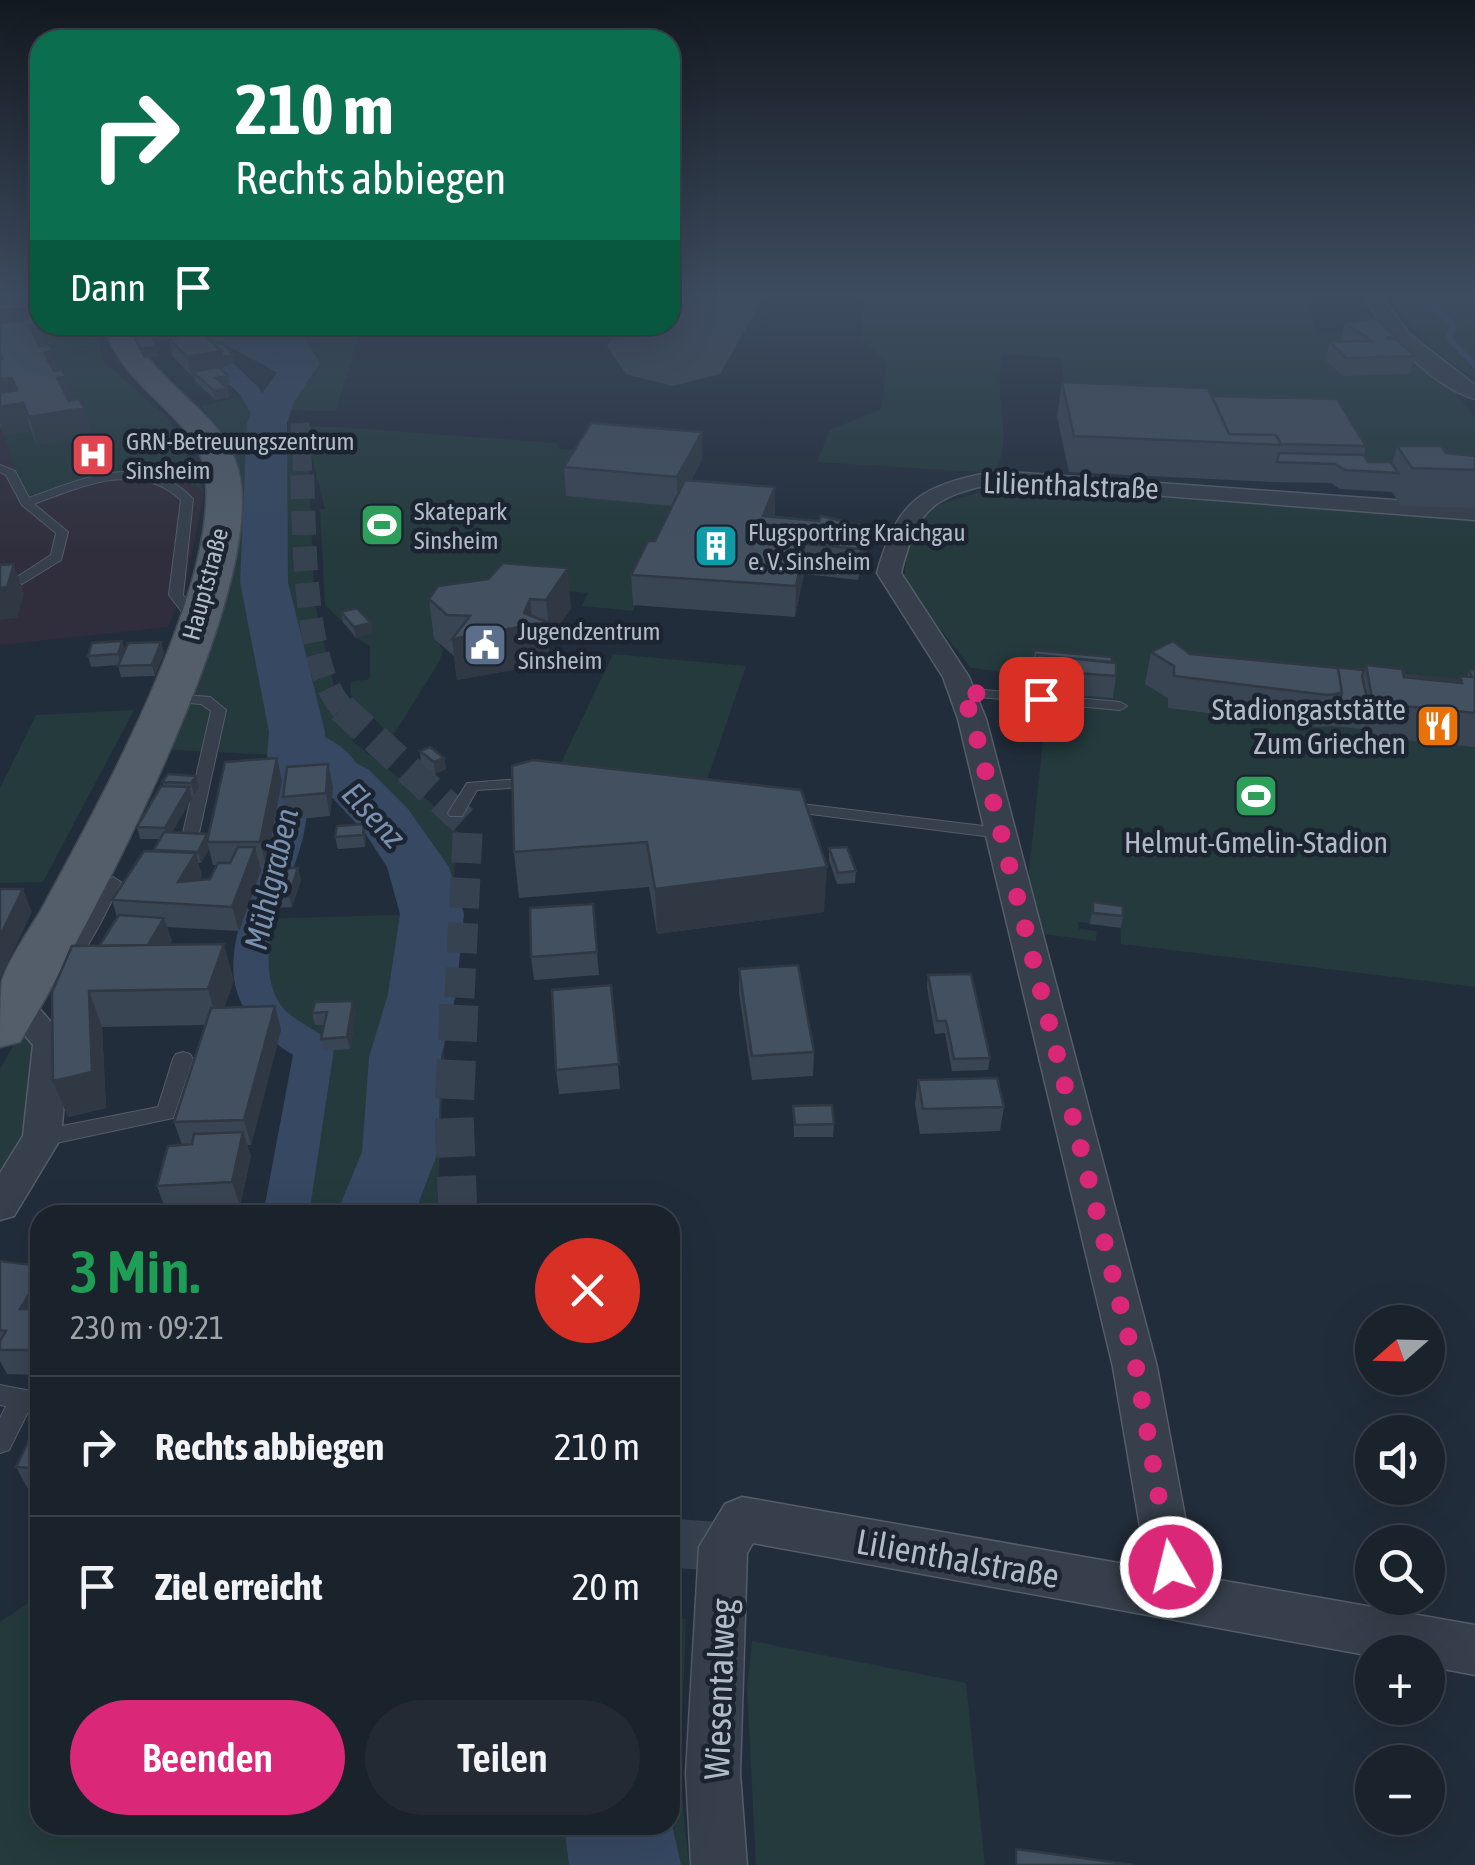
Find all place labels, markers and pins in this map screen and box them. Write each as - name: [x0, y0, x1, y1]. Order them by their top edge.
- place label: GRN-Betreuungszentrum Sinsheim: [126, 427, 355, 484]
- hospital icon: GRN-Betreuungszentrum Sinsheim: [70, 432, 116, 478]
- place label: Skatepark Sinsheim: [414, 497, 507, 554]
- sports icon: Skatepark Sinsheim: [359, 502, 405, 548]
- place label: Flugsportring Kraichgau e. V. Sinsheim: [748, 518, 966, 575]
- building icon: Flugsportring Kraichgau e. V. Sinsheim: [693, 523, 739, 569]
- place label: Jugendzentrum Sinsheim: [518, 617, 661, 674]
- public building icon: Jugendzentrum Sinsheim: [462, 622, 508, 668]
- pin: [999, 657, 1084, 742]
- place label: Stadiongaststätte Zum Griechen: [1212, 692, 1406, 760]
- restaurant icon: Stadiongaststätte Zum Griechen: [1415, 703, 1461, 749]
- sports icon: Helmut-Gmelin-Stadion: [1233, 773, 1279, 819]
- place label: Helmut-Gmelin-Stadion: [1124, 825, 1388, 859]

